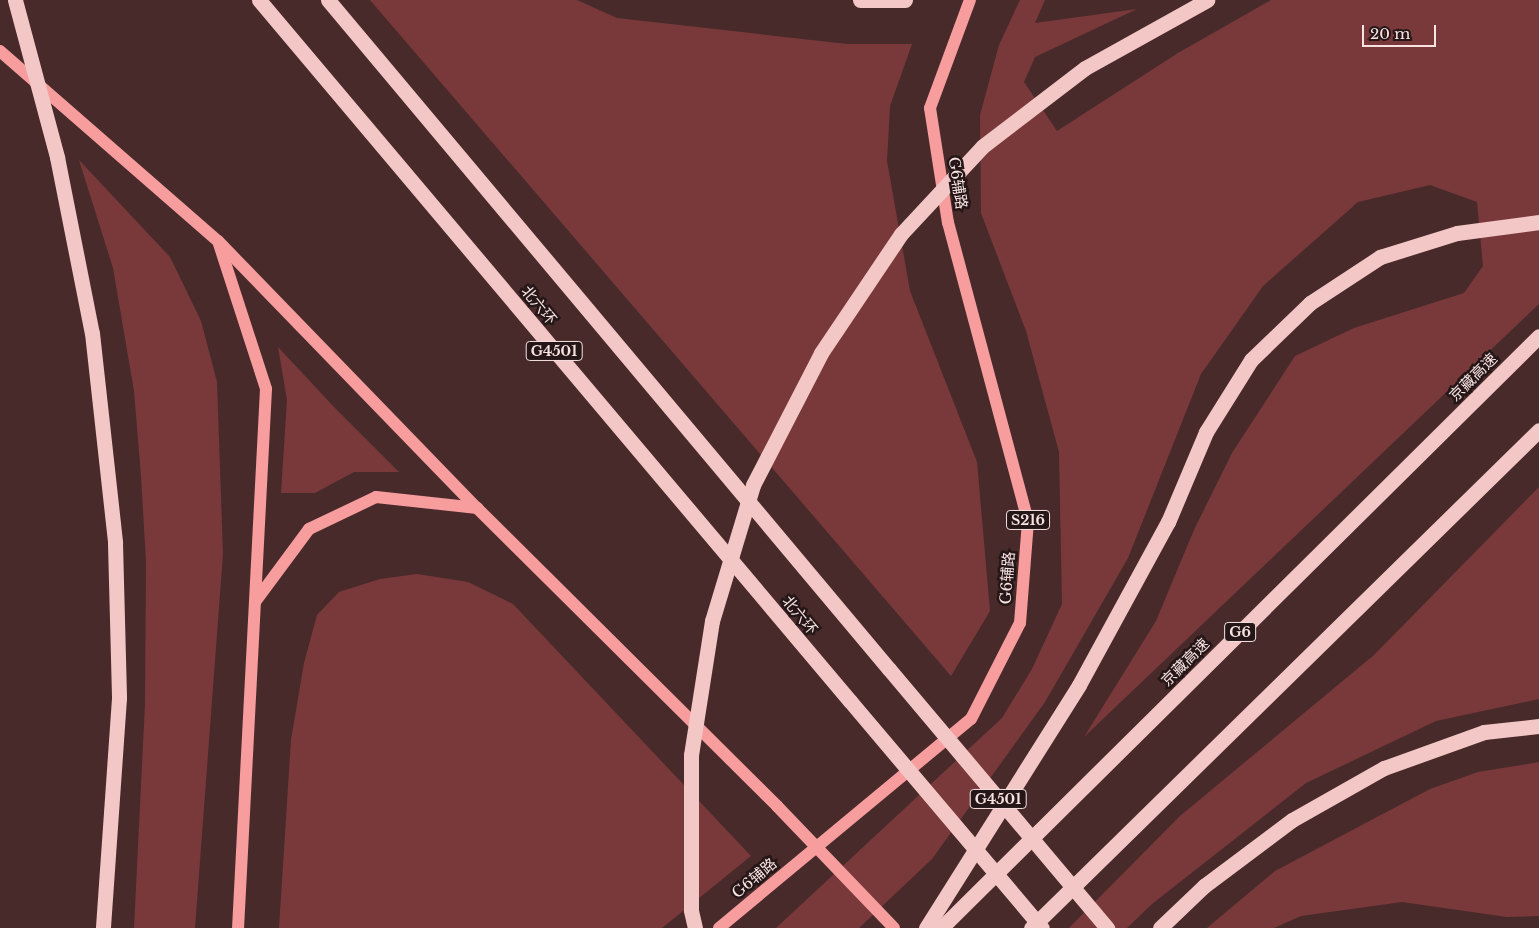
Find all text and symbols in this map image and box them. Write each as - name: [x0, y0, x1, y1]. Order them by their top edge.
- scale bar: [1364, 15, 1438, 47]
- text: 20 m: [1370, 24, 1410, 43]
- street label: G6辅路: [945, 156, 971, 210]
- street label: 北六环: [518, 282, 560, 328]
- road number: G4501: [525, 340, 583, 362]
- street label: 京藏高速: [1445, 349, 1501, 405]
- road number: S216: [1006, 508, 1050, 532]
- street label: G6辅路: [996, 551, 1018, 605]
- street label: 北六环: [779, 592, 821, 638]
- road number: G6: [1224, 620, 1256, 644]
- street label: 京藏高速: [1157, 634, 1213, 690]
- road number: G4501: [969, 788, 1027, 811]
- street label: G6辅路: [728, 854, 780, 902]

